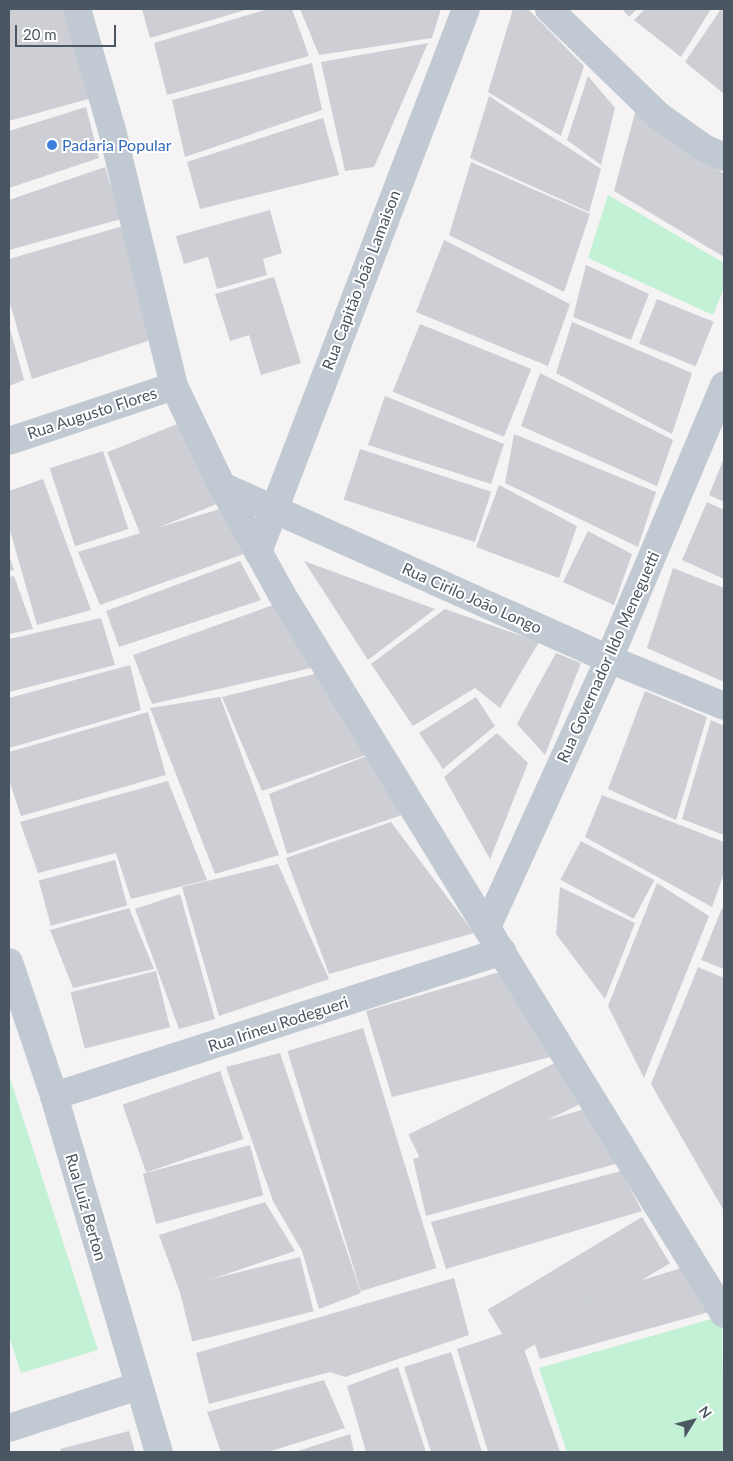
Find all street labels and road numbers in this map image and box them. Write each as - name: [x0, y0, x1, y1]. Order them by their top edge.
- street label: Rua Capitão João Lamaison: [318, 187, 404, 373]
- street label: Rua Augusto Flores: [24, 383, 160, 443]
- street label: Rua Governador Ildo Meneguetti: [553, 548, 663, 766]
- street label: Rua Cirilo João Longo: [399, 558, 545, 638]
- street label: Rua Irineu Rodegueri: [205, 992, 351, 1056]
- street label: Rua Luiz Berton: [62, 1151, 110, 1263]

